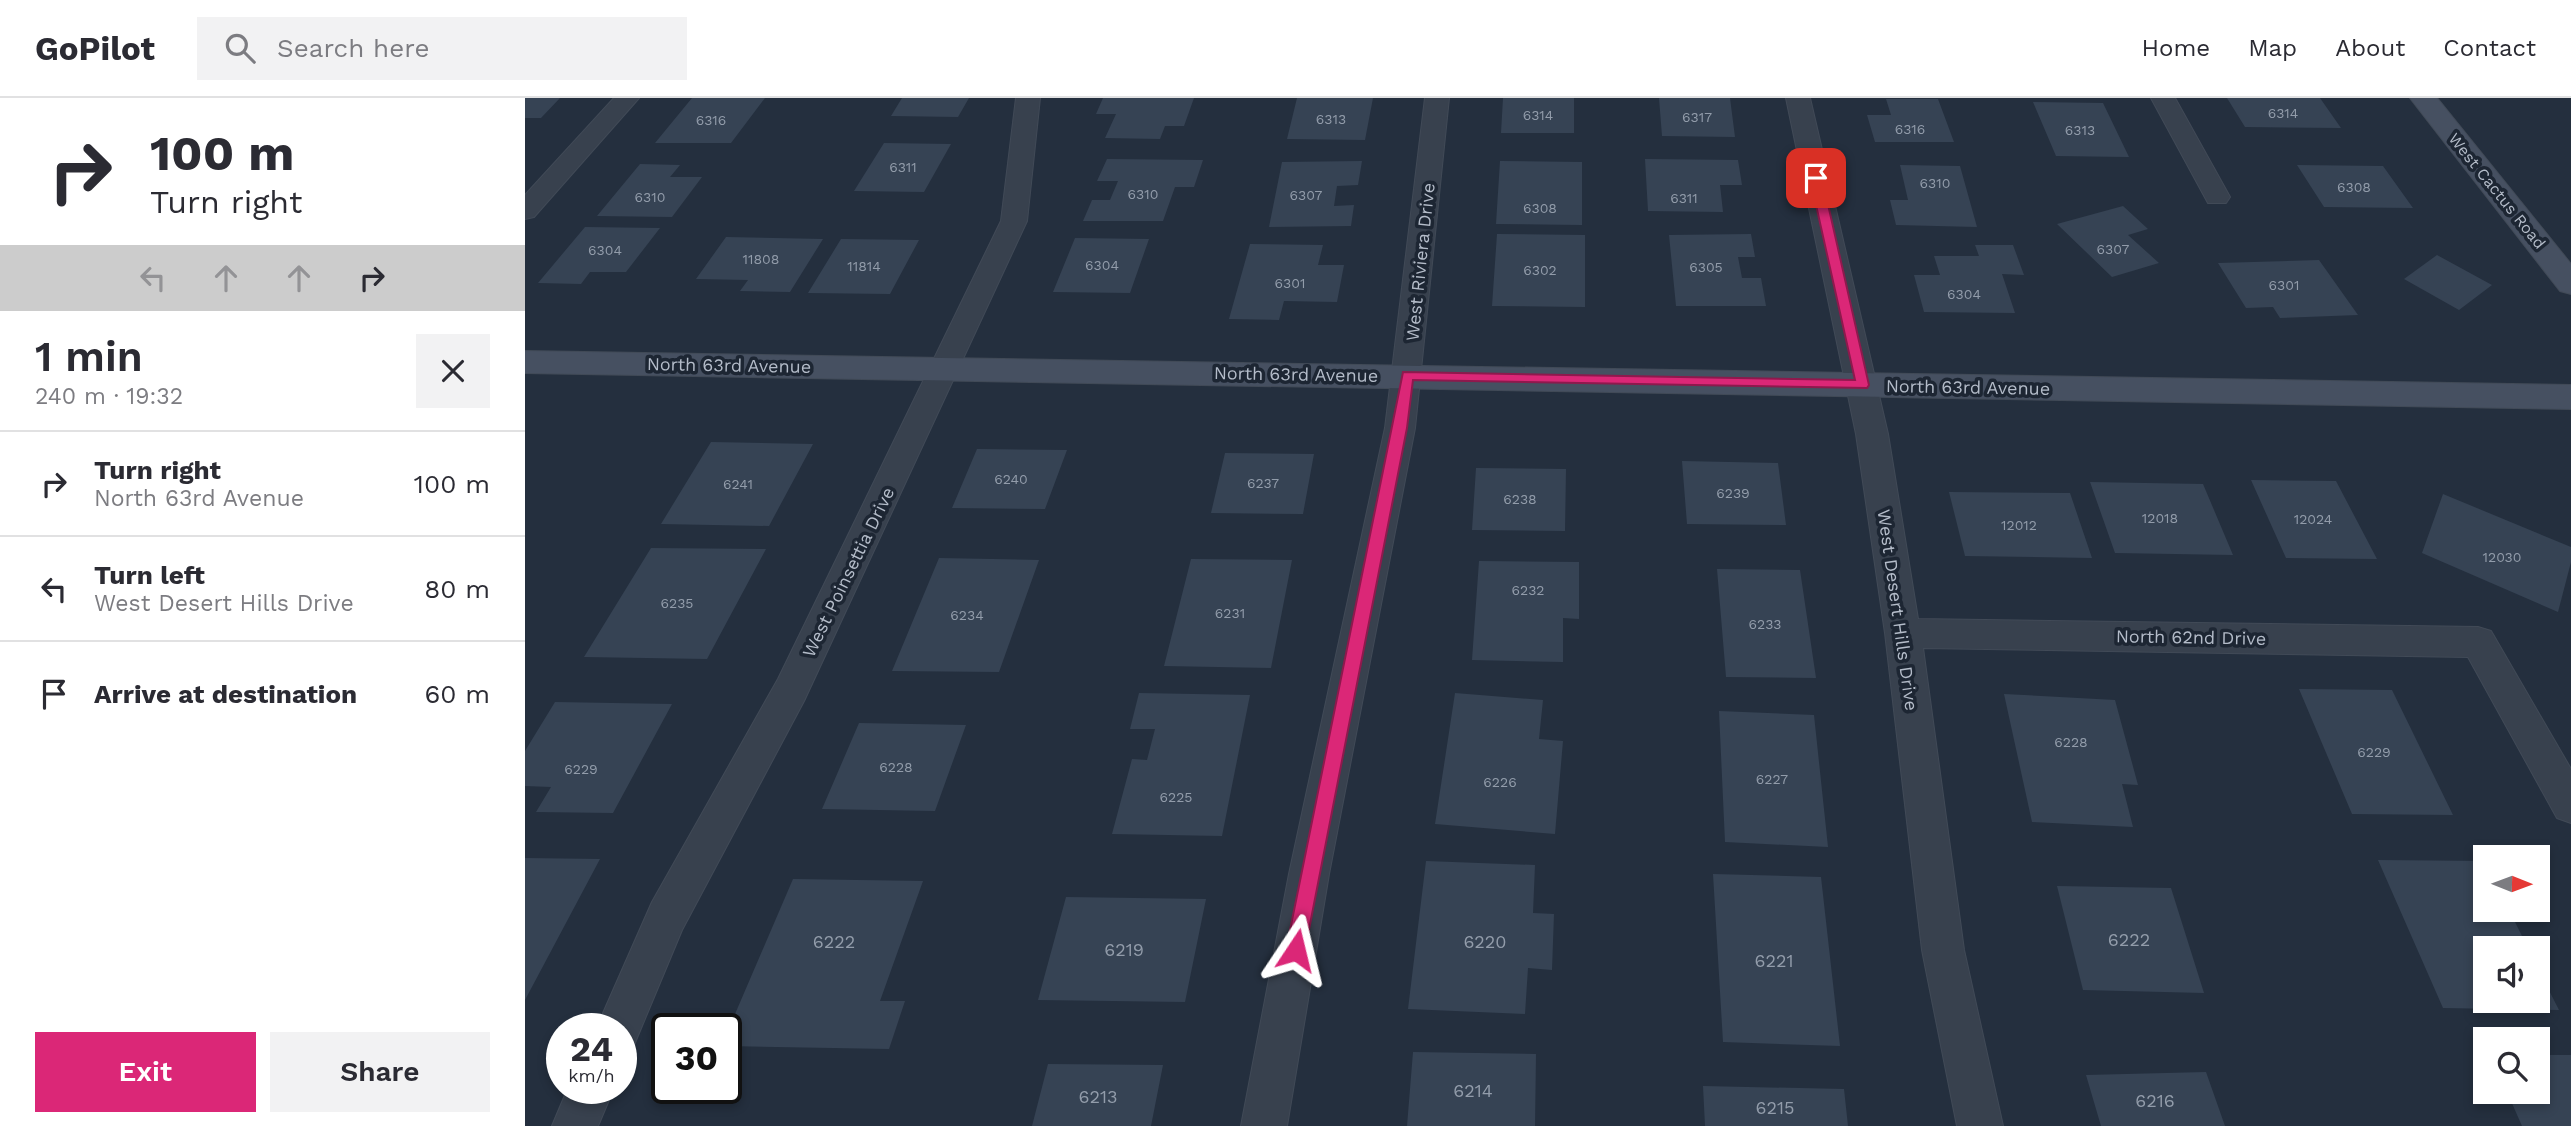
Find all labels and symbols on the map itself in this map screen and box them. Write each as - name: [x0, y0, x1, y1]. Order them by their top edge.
- house number: 6314: [2268, 105, 2298, 121]
- house number: 6314: [1523, 107, 1553, 123]
- house number: 6317: [1682, 109, 1712, 125]
- house number: 6313: [1316, 111, 1346, 127]
- house number: 6316: [696, 112, 726, 128]
- house number: 6316: [1895, 121, 1925, 137]
- house number: 6313: [2065, 122, 2095, 138]
- street label: West Cactus Road: [2445, 129, 2549, 253]
- pin: [1786, 148, 1846, 208]
- house number: 6311: [889, 159, 917, 175]
- house number: 6310: [1920, 175, 1950, 191]
- house number: 6308: [2337, 179, 2371, 195]
- street label: West Riviera Drive: [1401, 182, 1439, 342]
- house number: 6310: [1128, 186, 1158, 202]
- house number: 6307: [1290, 187, 1323, 203]
- house number: 6310: [635, 189, 665, 205]
- house number: 6311: [1670, 190, 1698, 206]
- house number: 6308: [1523, 200, 1557, 216]
- house number: 6307: [2097, 241, 2130, 257]
- house number: 6304: [588, 242, 622, 258]
- house number: 11808: [743, 251, 779, 267]
- house number: 6304: [1085, 257, 1119, 273]
- house number: 11814: [847, 258, 881, 274]
- house number: 6305: [1689, 259, 1723, 275]
- house number: 6302: [1523, 262, 1557, 278]
- house number: 6301: [1275, 275, 1305, 291]
- house number: 6301: [2269, 277, 2299, 293]
- house number: 6304: [1947, 286, 1981, 302]
- street label: North 63rd Avenue: [647, 353, 811, 377]
- street label: North 63rd Avenue: [1214, 362, 1378, 386]
- street label: North 63rd Avenue: [1886, 375, 2050, 399]
- house number: 6240: [994, 471, 1028, 487]
- house number: 6237: [1247, 475, 1279, 491]
- house number: 6241: [723, 476, 753, 492]
- street label: West Poinsettia Drive: [798, 483, 898, 661]
- house number: 6239: [1716, 485, 1750, 501]
- house number: 6238: [1503, 491, 1537, 507]
- street label: West Desert Hills Drive: [1873, 508, 1923, 712]
- house number: 12018: [2142, 510, 2178, 526]
- house number: 12024: [2294, 511, 2332, 527]
- house number: 12012: [2001, 517, 2037, 533]
- house number: 12030: [2483, 549, 2521, 565]
- house number: 6232: [1512, 582, 1545, 598]
- house number: 6235: [661, 595, 693, 611]
- house number: 6231: [1215, 605, 1245, 621]
- house number: 6234: [950, 607, 984, 623]
- house number: 6233: [1749, 616, 1782, 632]
- street label: North 62nd Drive: [2116, 625, 2266, 649]
- house number: 6228: [2054, 734, 2088, 750]
- house number: 6229: [2357, 744, 2391, 760]
- house number: 6228: [879, 759, 913, 775]
- house number: 6229: [564, 761, 598, 777]
- house number: 6227: [1756, 771, 1788, 787]
- house number: 6226: [1483, 774, 1517, 790]
- house number: 6225: [1160, 789, 1192, 805]
- north arrow: [2473, 845, 2550, 922]
- position arrow: [1259, 913, 1333, 987]
- house number: 6222: [2108, 929, 2150, 950]
- house number: 6222: [813, 931, 855, 952]
- house number: 6220: [1463, 931, 1507, 952]
- house number: 6219: [1104, 939, 1144, 960]
- house number: 6221: [1755, 950, 1793, 971]
- speed limit sign: 30: [651, 1013, 742, 1104]
- house number: 6214: [1453, 1080, 1493, 1101]
- house number: 6213: [1079, 1086, 1117, 1107]
- house number: 6216: [2135, 1090, 2175, 1111]
- house number: 6215: [1756, 1097, 1794, 1118]

